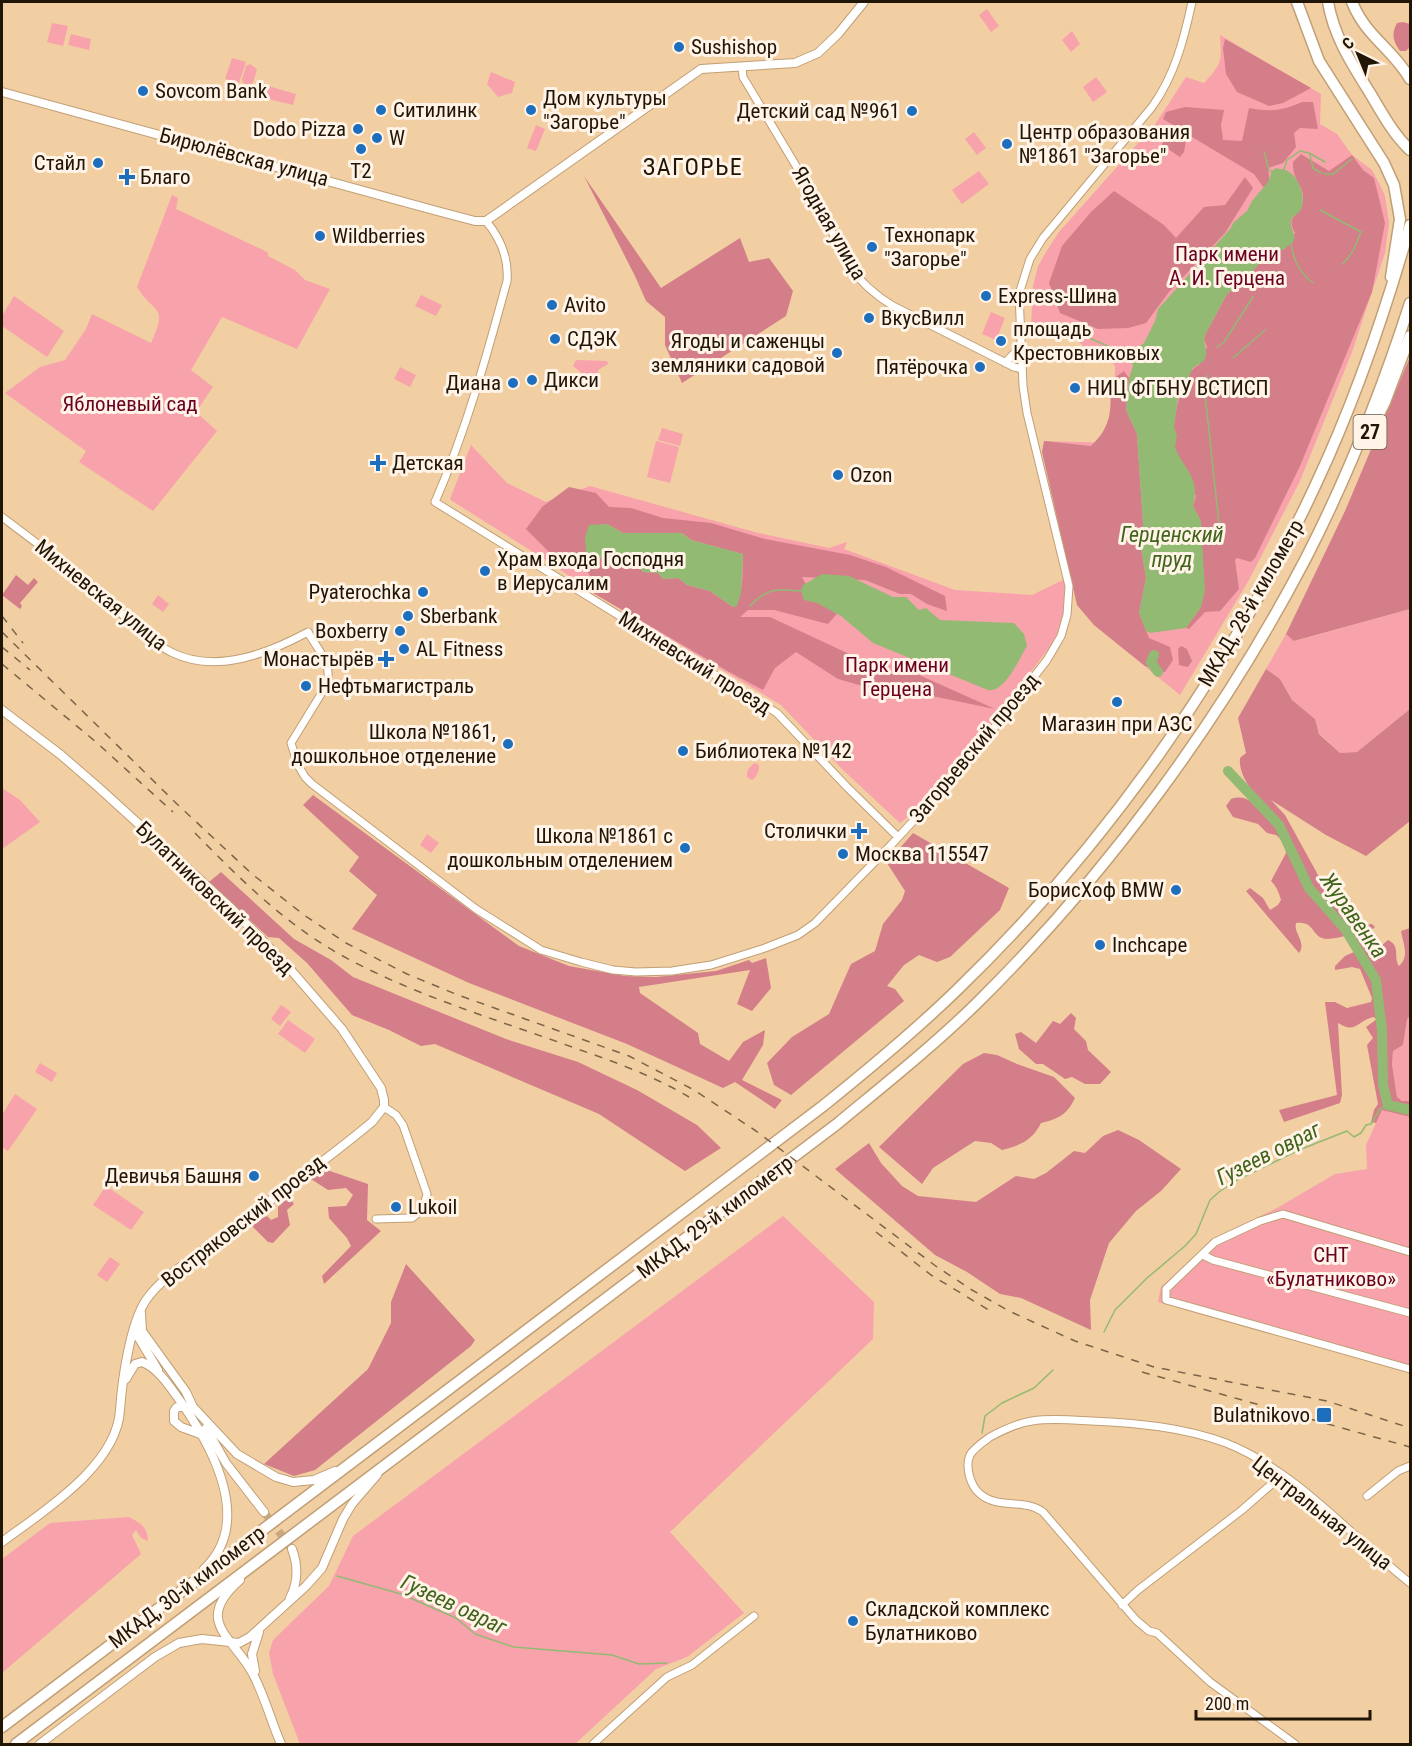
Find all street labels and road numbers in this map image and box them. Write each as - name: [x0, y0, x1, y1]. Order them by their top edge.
- street label: Бирюлёвская улица: [157, 123, 331, 191]
- street label: Ягодная улица: [787, 162, 871, 284]
- road number: 27: [1354, 415, 1386, 449]
- street label: МКАД, 28-й километр: [1193, 515, 1309, 691]
- street label: Михневская улица: [30, 535, 172, 655]
- street label: Михневский проезд: [614, 606, 776, 720]
- street label: Загорьевский проезд: [904, 668, 1044, 828]
- street label: Булатниковский проезд: [131, 816, 299, 980]
- street label: Востряковский проезд: [157, 1150, 329, 1292]
- street label: МКАД, 29-й километр: [632, 1151, 798, 1283]
- street label: Центральная улица: [1247, 1451, 1397, 1575]
- street label: МКАД, 30-й километр: [104, 1521, 270, 1653]

